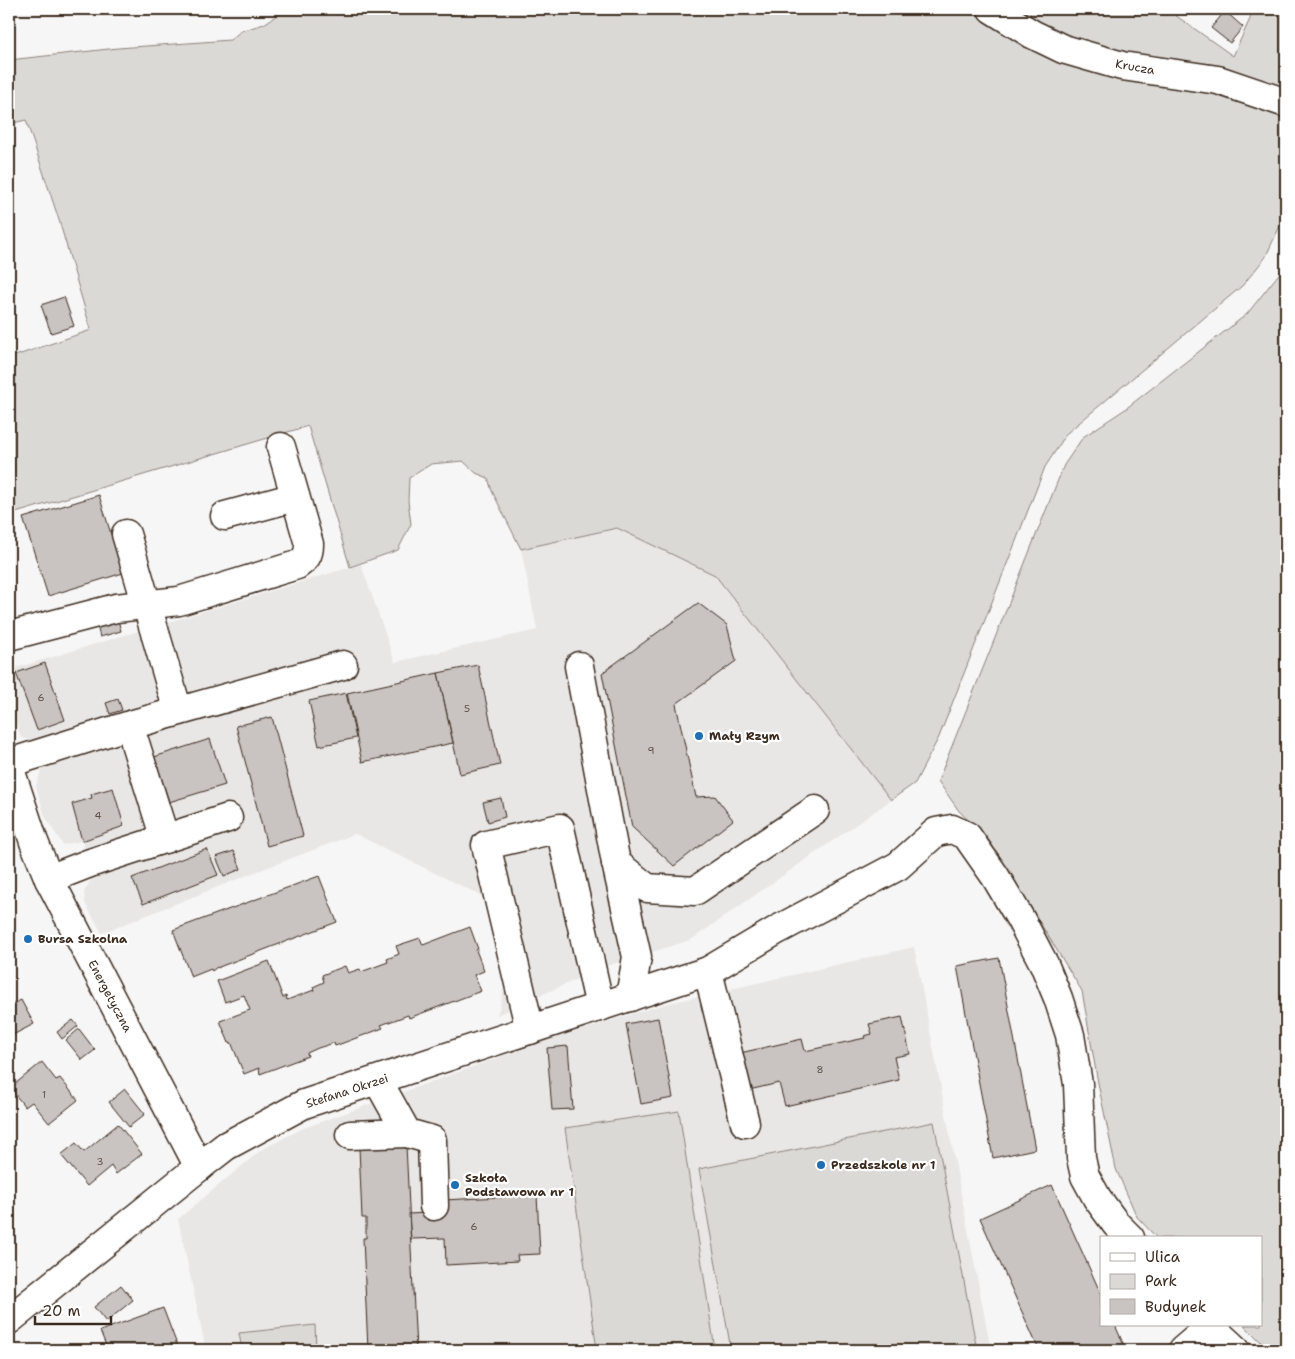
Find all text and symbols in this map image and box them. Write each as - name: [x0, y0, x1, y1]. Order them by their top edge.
- street label: Krucza: [1114, 56, 1156, 78]
- house number: 6: [38, 691, 45, 704]
- house number: 5: [464, 702, 470, 715]
- place label: Mały Rzym: [709, 728, 780, 744]
- marker: Mały Rzym: [693, 730, 705, 742]
- house number: 9: [648, 744, 655, 757]
- house number: 4: [95, 809, 102, 822]
- place label: Bursa Szkolna: [38, 931, 128, 947]
- marker: Bursa Szkolna: [22, 933, 34, 945]
- street label: Energetyczna: [84, 957, 136, 1035]
- house number: 8: [817, 1063, 824, 1076]
- street label: Stefana Okrzei: [304, 1070, 390, 1112]
- house number: 1: [42, 1088, 46, 1101]
- house number: 3: [97, 1155, 104, 1168]
- place label: Przedszkole nr 1: [831, 1157, 935, 1173]
- marker: Przedszkole nr 1: [815, 1159, 827, 1171]
- place label: Szkoła Podstawowa nr 1: [465, 1170, 574, 1200]
- marker: Szkoła Podstawowa nr 1: [449, 1179, 461, 1191]
- house number: 6: [471, 1220, 478, 1233]
- legend: [1100, 1236, 1262, 1326]
- text: Ulica: [1145, 1247, 1181, 1267]
- text: Park: [1145, 1271, 1177, 1291]
- scale bar: [35, 1294, 111, 1326]
- text: Budynek: [1145, 1297, 1206, 1317]
- text: 20 m: [42, 1301, 81, 1321]

